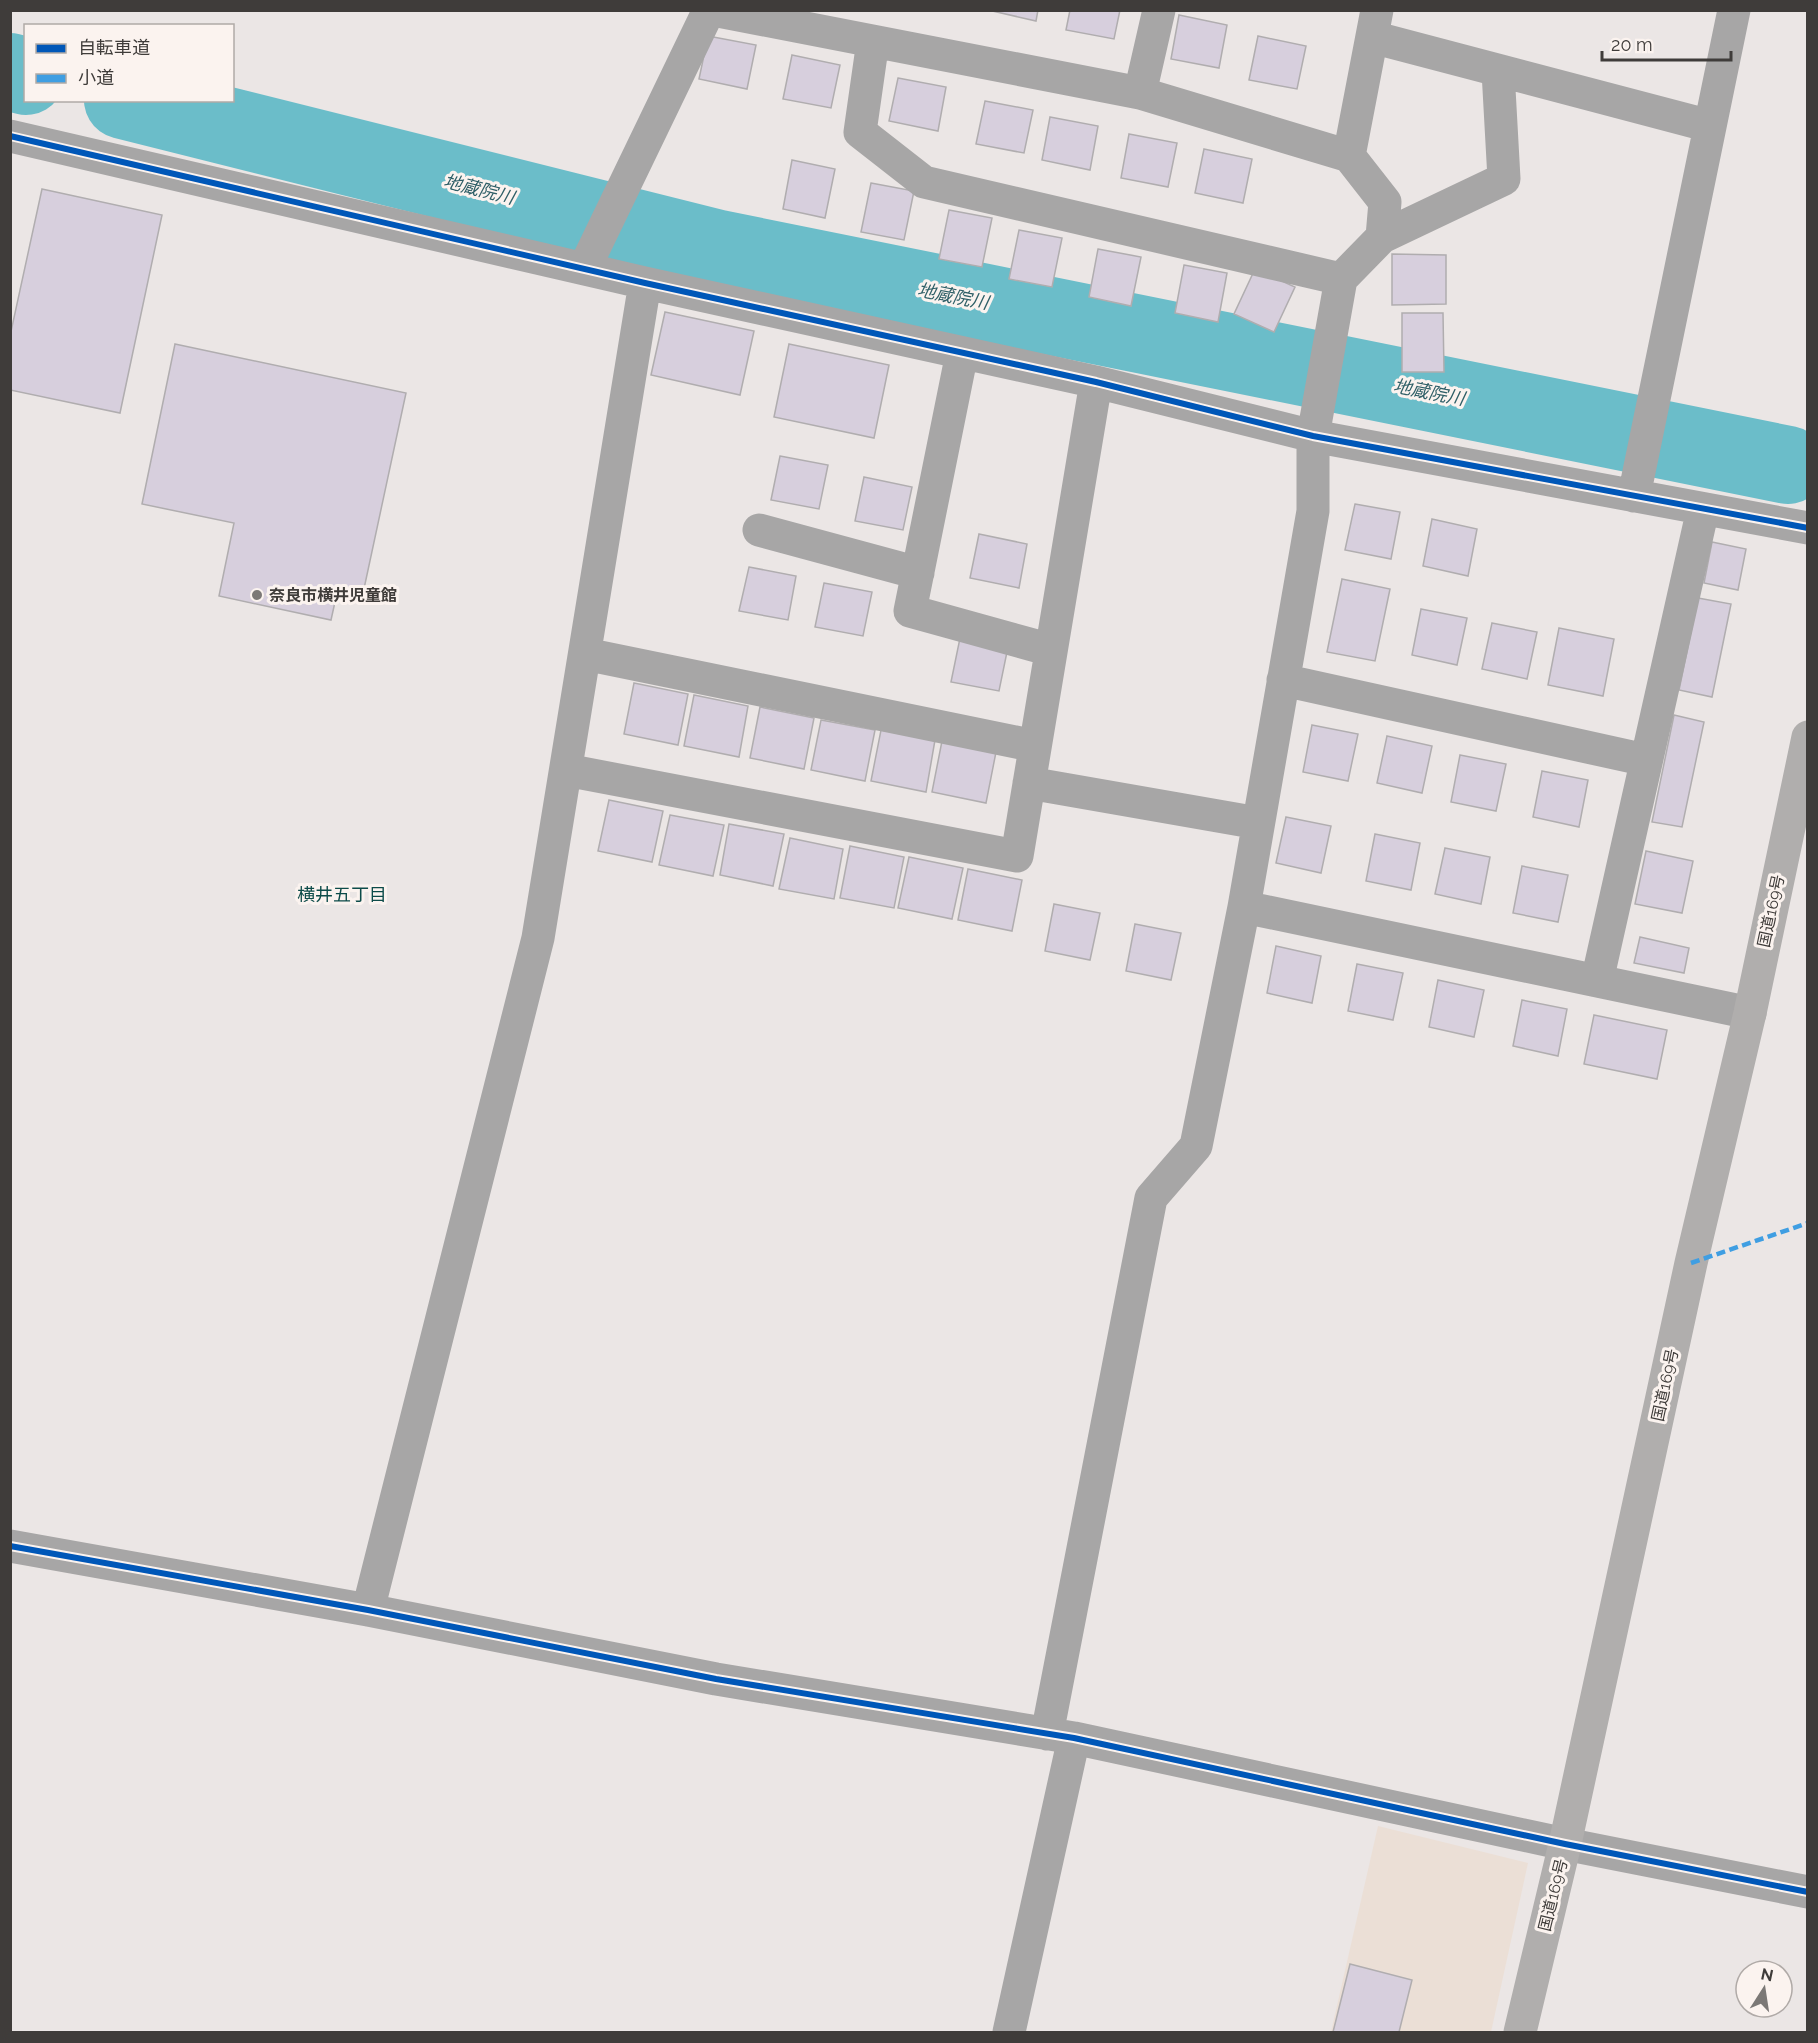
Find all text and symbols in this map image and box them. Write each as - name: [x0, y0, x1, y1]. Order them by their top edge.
- legend: [24, 24, 234, 102]
- scale bar: [1602, 24, 1731, 62]
- text: 20 m: [1611, 34, 1653, 55]
- text: 自転車道: [78, 37, 150, 58]
- text: 小道: [78, 67, 114, 88]
- water label: 地蔵院川: [442, 170, 518, 208]
- water label: 地蔵院川: [916, 279, 992, 314]
- water label: 地蔵院川: [1392, 375, 1468, 410]
- place label: 奈良市横井児童館: [269, 586, 397, 605]
- marker: 奈良市横井児童館: [250, 588, 264, 602]
- street label: 国道169号: [1754, 873, 1788, 949]
- district label: 横井五丁目: [297, 884, 387, 905]
- street label: 国道169号: [1648, 1347, 1682, 1423]
- street label: 国道169号: [1535, 1857, 1571, 1933]
- north arrow: [1734, 1959, 1794, 2019]
- text: N: [1759, 1964, 1775, 1985]

